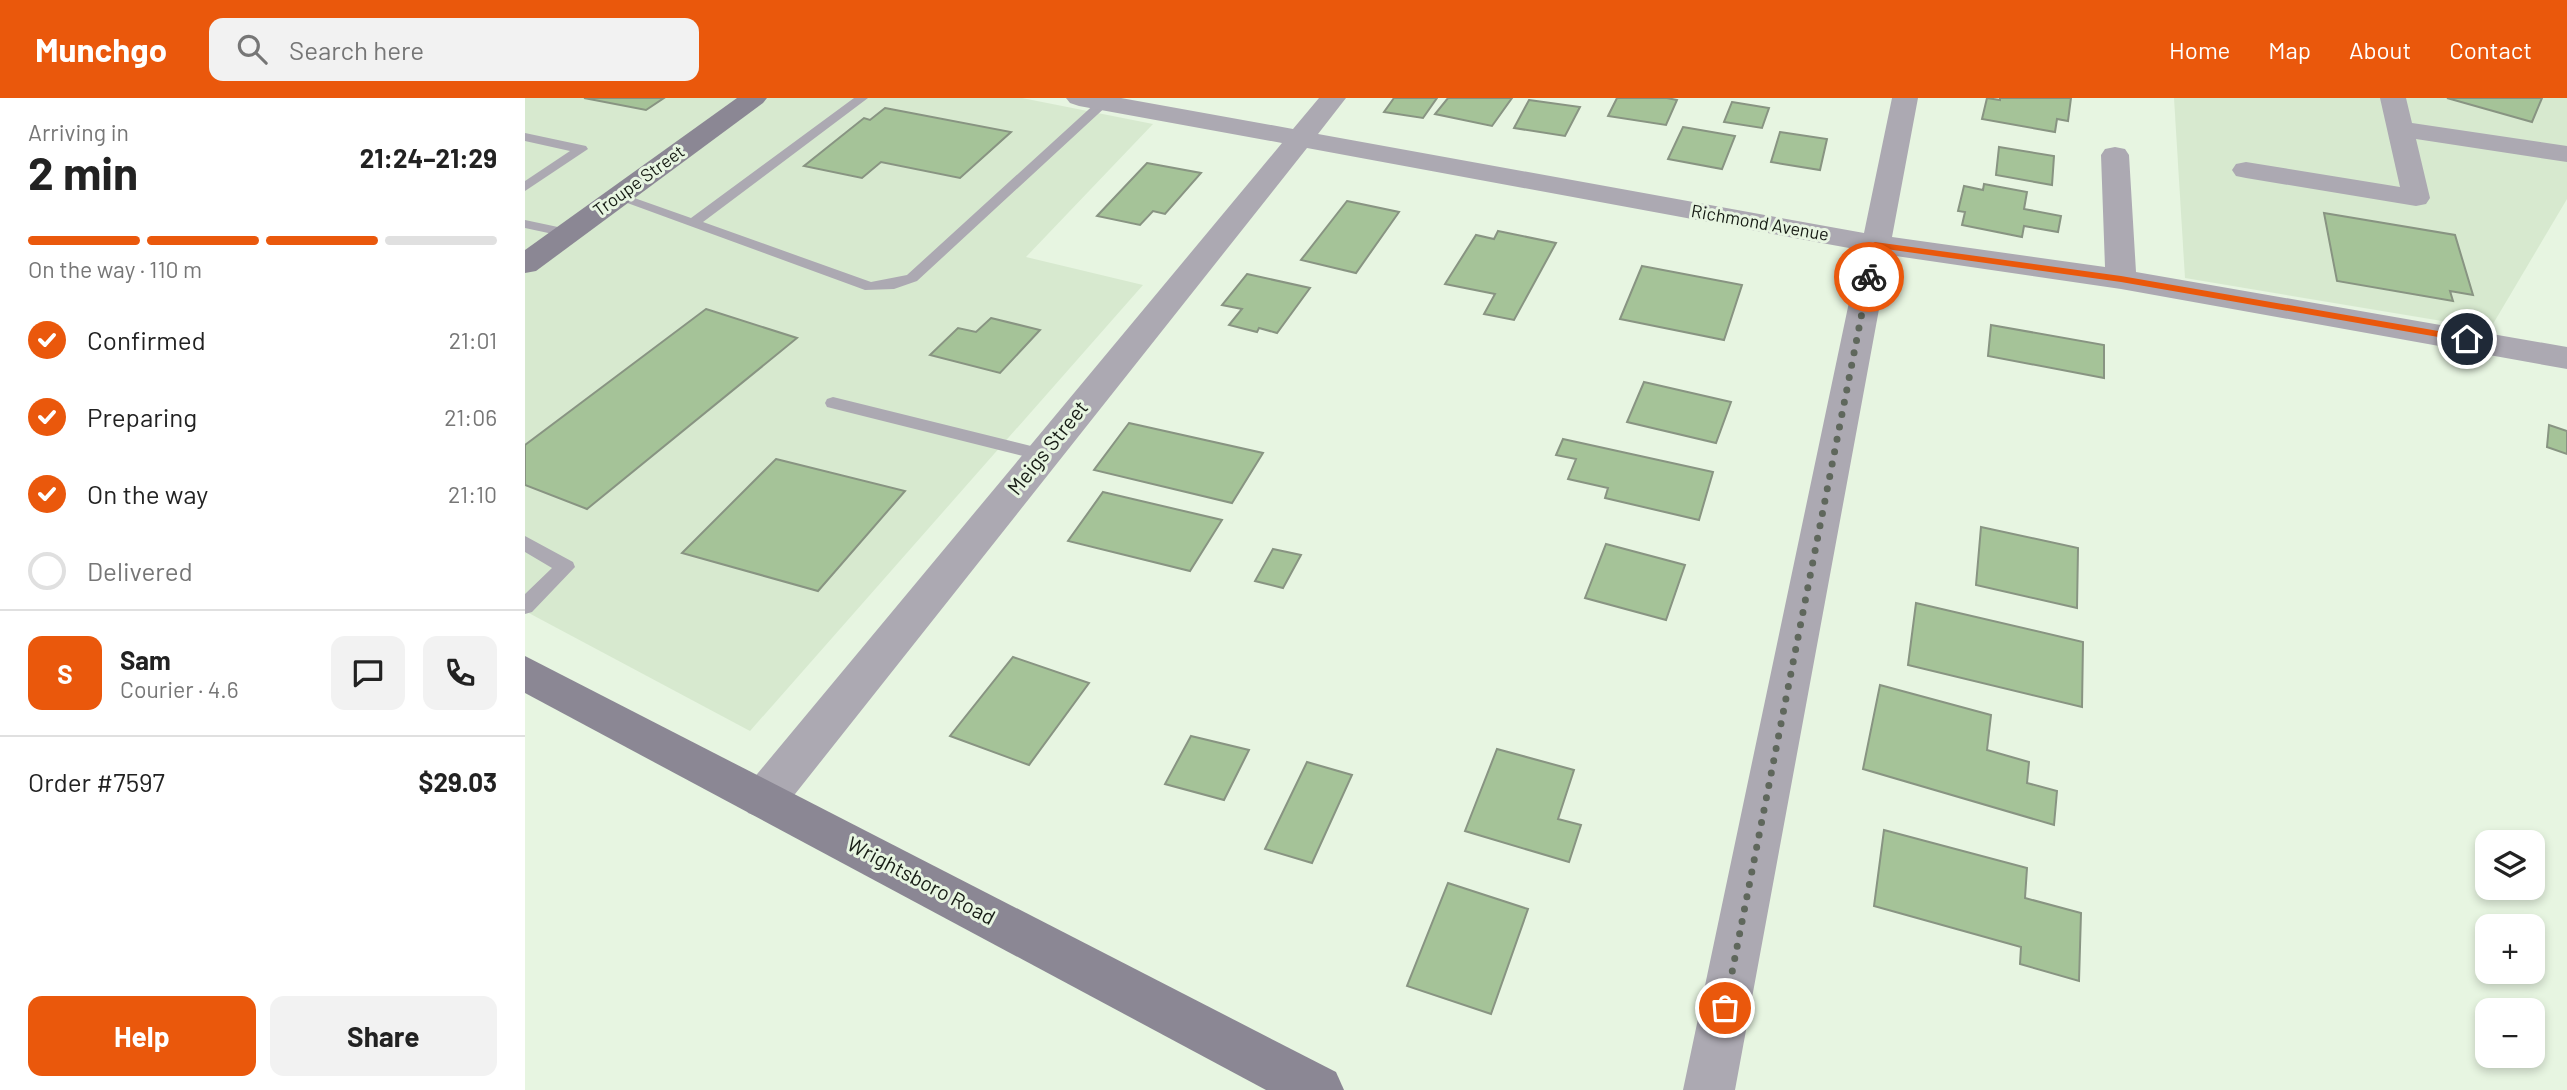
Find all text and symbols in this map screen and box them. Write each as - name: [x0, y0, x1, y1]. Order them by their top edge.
- search box: [209, 18, 699, 81]
- text: Munchgo: [35, 29, 167, 69]
- icon: search: [233, 30, 271, 68]
- text: Search here: [289, 34, 424, 65]
- text: Home: [2169, 35, 2230, 64]
- text: Map: [2268, 35, 2311, 64]
- text: About: [2349, 35, 2411, 64]
- text: Contact: [2449, 35, 2532, 64]
- text: Arriving in: [28, 118, 129, 146]
- street label: Troupe Street: [589, 140, 688, 221]
- text: 21:24–21:29: [360, 142, 497, 173]
- text: 2 min: [28, 144, 138, 199]
- street label: Richmond Avenue: [1690, 199, 1831, 245]
- courier: [1834, 242, 1904, 312]
- text: On the way · 110 m: [28, 255, 202, 283]
- icon: bike: [1850, 258, 1888, 296]
- pin: [2437, 309, 2497, 369]
- icon: home: [2448, 320, 2486, 358]
- icon: check: [28, 321, 66, 359]
- text: Confirmed: [87, 324, 206, 355]
- text: 21:01: [449, 326, 497, 354]
- street label: Meigs Street: [1001, 395, 1093, 499]
- icon: check: [28, 398, 66, 436]
- text: Preparing: [87, 401, 197, 432]
- text: 21:06: [444, 403, 497, 431]
- icon: check: [28, 475, 66, 513]
- text: On the way: [87, 478, 208, 509]
- text: 21:10: [448, 480, 497, 508]
- text: Delivered: [87, 555, 193, 586]
- button: chat: [331, 636, 405, 710]
- button: phone: [423, 636, 497, 710]
- text: Sam: [120, 644, 171, 675]
- text: S: [57, 658, 73, 689]
- text: Courier · 4.6: [120, 675, 239, 703]
- text: Order #7597: [28, 766, 165, 797]
- text: $29.03: [419, 766, 497, 797]
- street label: Wrightsboro Road: [843, 830, 1000, 929]
- map controls: [2475, 830, 2545, 1068]
- button: layers: [2475, 830, 2545, 900]
- button: +: [2475, 914, 2545, 984]
- pin: [1695, 978, 1755, 1038]
- icon: bag: [1706, 989, 1744, 1027]
- button: Help: [28, 996, 256, 1076]
- button: Share: [270, 996, 497, 1076]
- button: −: [2475, 998, 2545, 1068]

